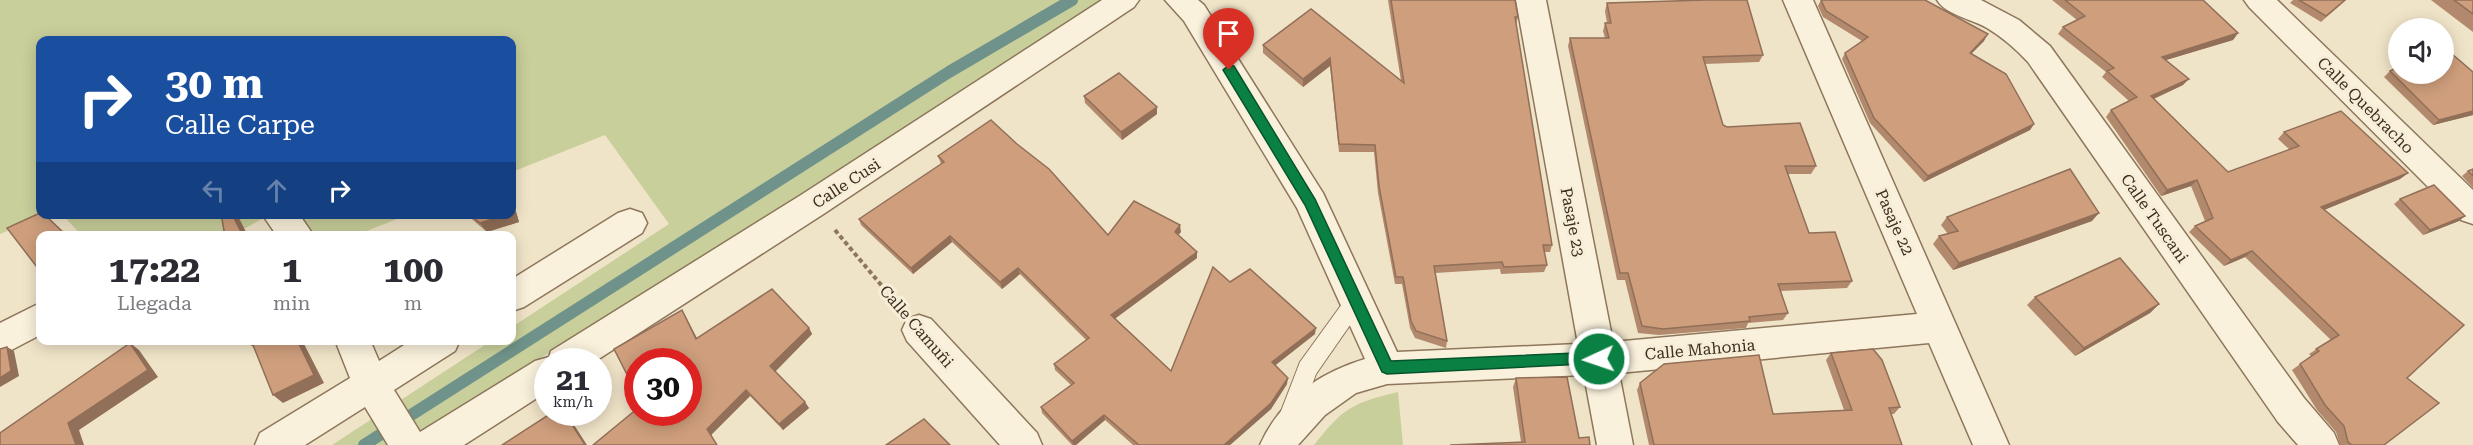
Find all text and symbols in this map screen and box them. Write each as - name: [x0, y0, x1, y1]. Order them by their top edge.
- pin: [1203, 8, 1254, 70]
- icon: arrive: [1212, 17, 1245, 50]
- map controls: [2388, 18, 2454, 84]
- button: sound: [2388, 18, 2454, 84]
- street label: Calle Quebracho: [2313, 53, 2418, 158]
- text: 30 m: [165, 59, 263, 108]
- icon: right: [66, 60, 144, 138]
- text: Calle Carpe: [165, 109, 315, 141]
- street label: Calle Cusi: [809, 154, 884, 212]
- street label: Calle Tuscani: [2117, 170, 2192, 266]
- icon: left: [197, 174, 230, 207]
- icon: ahead: [260, 174, 293, 207]
- icon: right: [323, 174, 356, 207]
- street label: Pasaje 23: [1556, 186, 1589, 258]
- street label: Pasaje 22: [1872, 186, 1918, 258]
- text: 17:22: [109, 249, 200, 291]
- text: 1: [282, 249, 302, 291]
- text: 100: [383, 249, 443, 291]
- street label: Calle Camuñi: [876, 281, 958, 371]
- text: Llegada: [117, 291, 192, 315]
- text: min: [273, 291, 310, 315]
- text: m: [404, 291, 422, 315]
- position arrow: [1567, 327, 1631, 391]
- street label: Calle Mahonia: [1644, 335, 1756, 364]
- speed limit sign: 30: [624, 348, 702, 426]
- text: 21: [556, 362, 590, 397]
- text: km/h: [553, 393, 593, 411]

